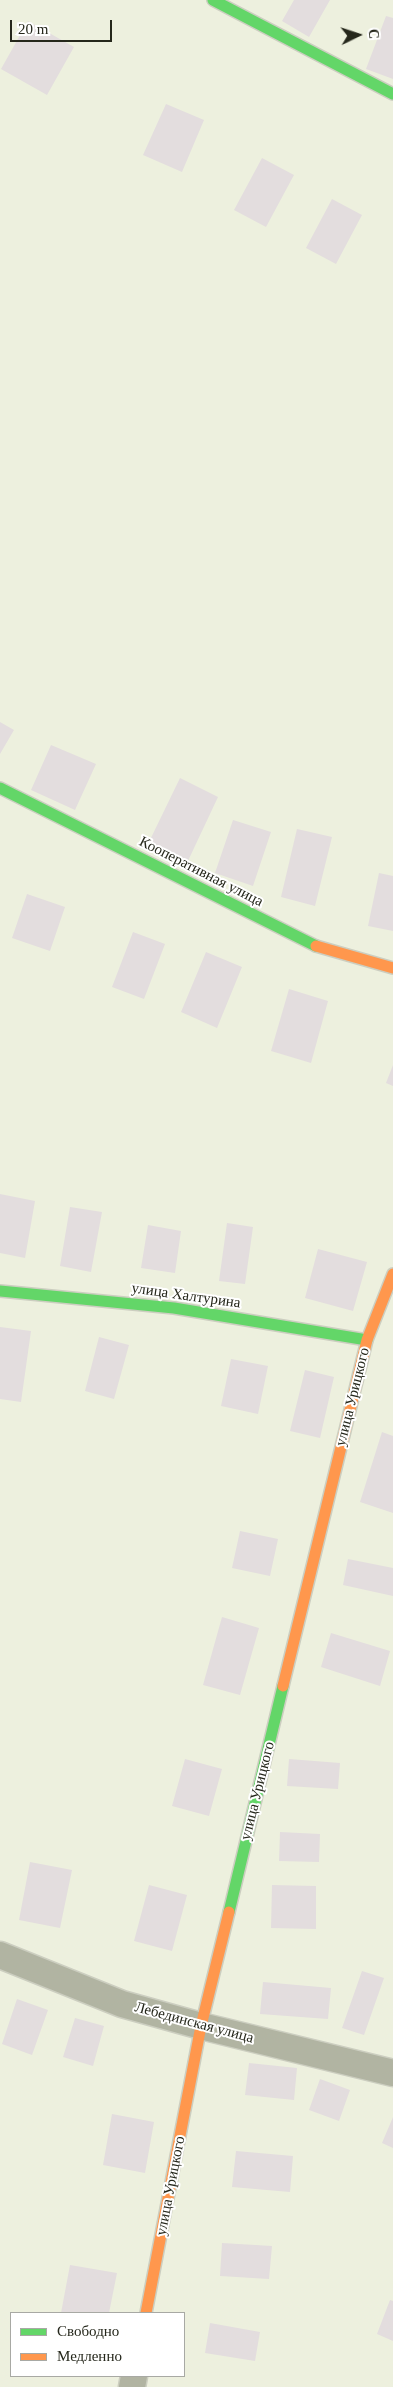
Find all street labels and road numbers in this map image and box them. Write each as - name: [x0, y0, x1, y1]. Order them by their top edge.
- street label: Кооперативная улица: [136, 833, 266, 911]
- street label: улица Халтурина: [130, 1279, 242, 1313]
- street label: улица Урицкого: [332, 1346, 374, 1448]
- street label: улица Урицкого: [237, 1740, 279, 1842]
- street label: Лебединская улица: [133, 1998, 255, 2048]
- street label: улица Урицкого: [153, 2135, 189, 2237]

